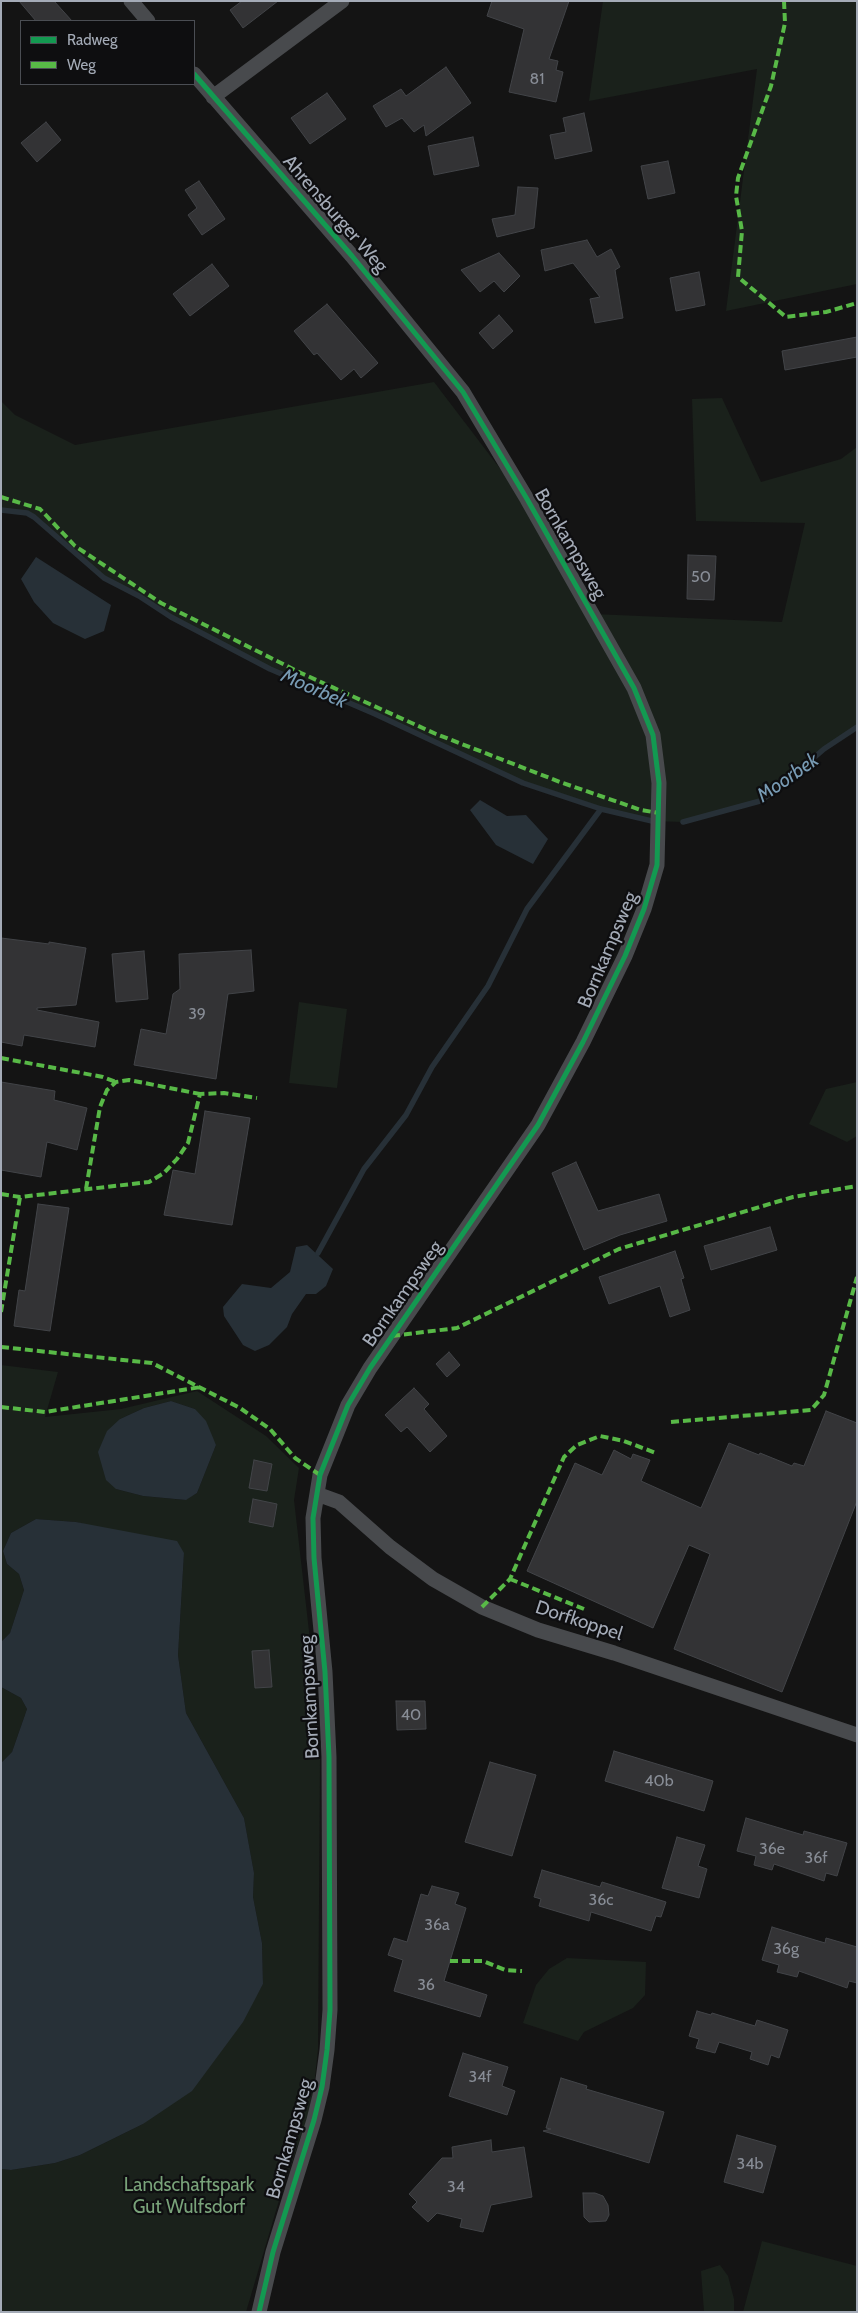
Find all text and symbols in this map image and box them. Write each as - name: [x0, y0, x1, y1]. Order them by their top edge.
- legend: [20, 20, 195, 85]
- text: Radweg: [67, 31, 117, 49]
- text: Weg: [67, 56, 96, 74]
- house number: 81: [530, 69, 544, 89]
- street label: Ahrensburger Weg: [278, 151, 392, 277]
- street label: Bornkampsweg: [529, 485, 611, 603]
- house number: 50: [691, 567, 711, 587]
- water label: Moorbek: [277, 664, 351, 714]
- water label: Moorbek: [753, 748, 823, 808]
- street label: Bornkampsweg: [573, 889, 643, 1011]
- house number: 39: [188, 1004, 206, 1024]
- street label: Bornkampsweg: [358, 1237, 448, 1351]
- street label: Dorfkoppel: [533, 1596, 625, 1646]
- street label: Bornkampsweg: [295, 1635, 325, 1759]
- house number: 40: [401, 1705, 421, 1725]
- house number: 40b: [644, 1771, 674, 1791]
- house number: 36e: [759, 1839, 785, 1859]
- house number: 36f: [804, 1848, 828, 1868]
- house number: 36c: [588, 1890, 614, 1910]
- house number: 36a: [424, 1915, 450, 1935]
- house number: 36g: [773, 1939, 799, 1959]
- house number: 36: [417, 1975, 435, 1995]
- house number: 34f: [468, 2067, 492, 2087]
- street label: Bornkampsweg: [262, 2076, 318, 2202]
- house number: 34b: [737, 2154, 763, 2174]
- park label: Landschaftspark Gut Wulfsdorf: [124, 2174, 254, 2218]
- house number: 34: [447, 2177, 465, 2197]

